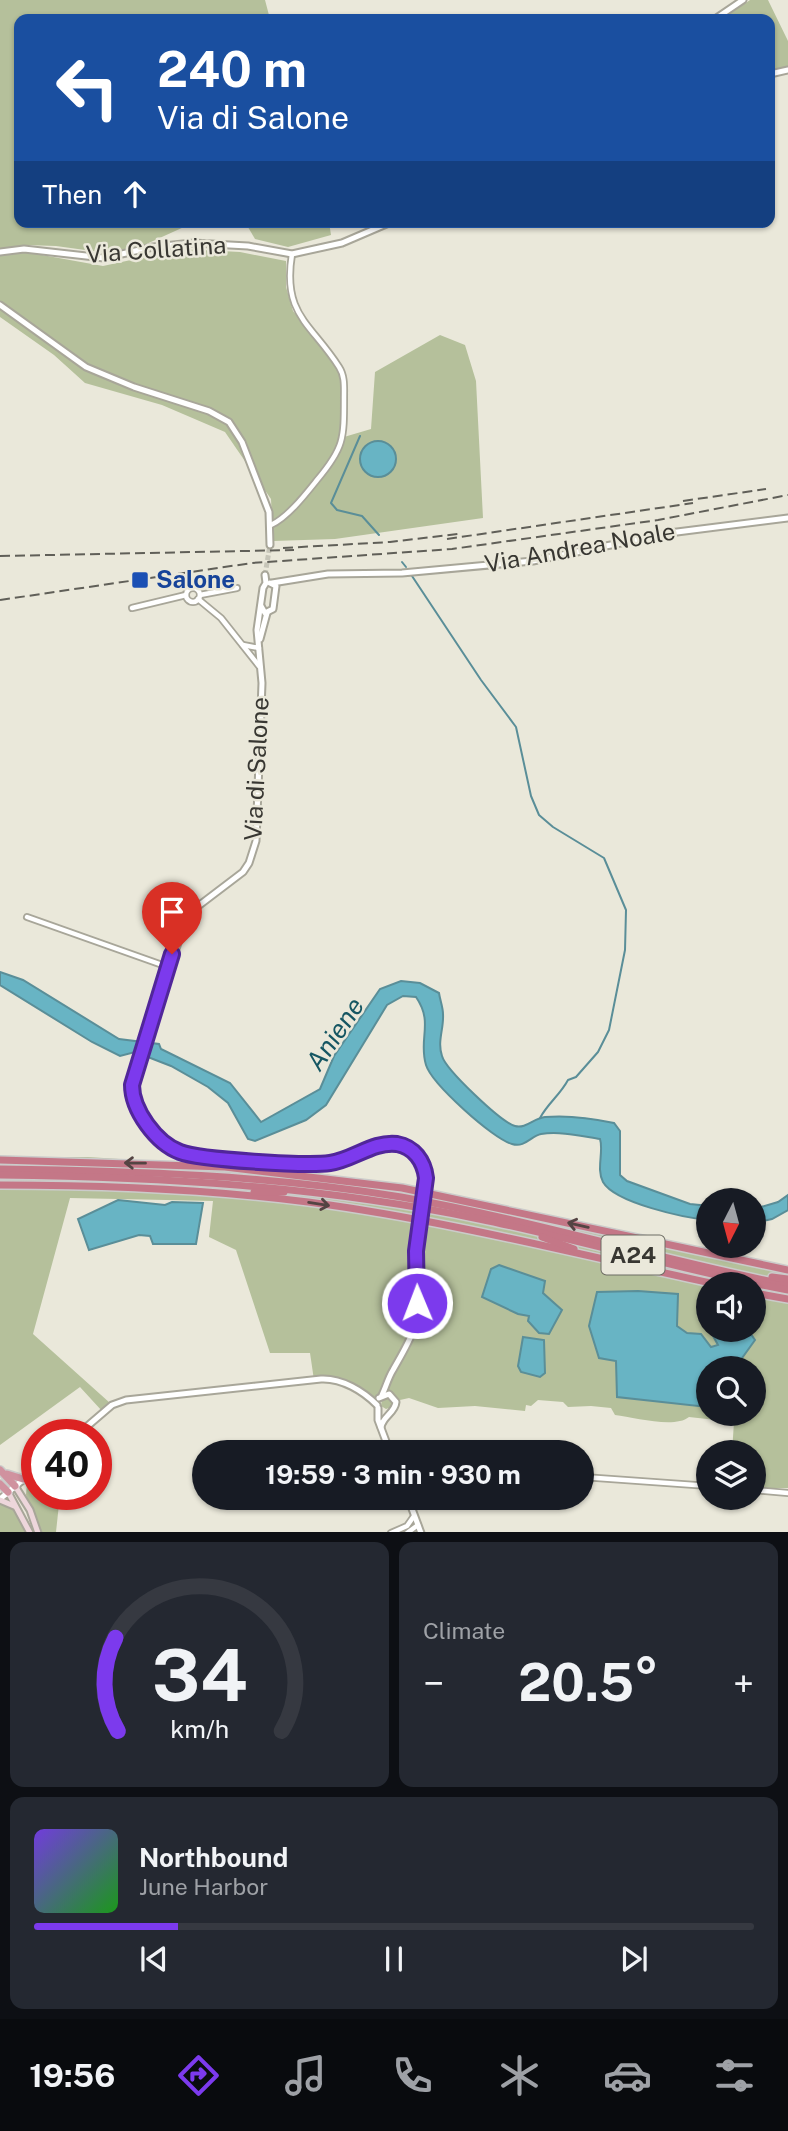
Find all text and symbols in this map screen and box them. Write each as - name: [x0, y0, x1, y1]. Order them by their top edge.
- text: 240 m: [157, 40, 307, 98]
- icon: left: [42, 42, 133, 133]
- text: Via di Salone: [157, 99, 349, 136]
- icon: ahead: [116, 175, 154, 213]
- text: Then: [42, 179, 102, 210]
- street label: Via Collatina: [85, 230, 227, 268]
- street label: Via Andrea Noale: [482, 516, 677, 578]
- place label: Salone: [156, 565, 235, 593]
- marker: Salone: [130, 570, 150, 590]
- street label: Via di Salone: [238, 696, 274, 842]
- pin: [142, 882, 202, 954]
- icon: arrive: [153, 893, 191, 931]
- water label: Aniene: [299, 991, 370, 1076]
- one-way arrow: [124, 1156, 147, 1169]
- north arrow: [696, 1188, 766, 1258]
- map controls: [696, 1188, 766, 1510]
- one-way arrow: [308, 1198, 330, 1211]
- one-way arrow: [567, 1218, 589, 1231]
- road number: A24: [602, 1236, 664, 1274]
- position arrow: [380, 1266, 454, 1340]
- button: sound: [696, 1272, 766, 1342]
- button: search: [696, 1356, 766, 1426]
- speed limit sign: 40: [21, 1419, 112, 1510]
- button: layers: [696, 1440, 766, 1510]
- text: 19:59 · 3 min · 930 m: [265, 1459, 521, 1490]
- text: Climate: [423, 1617, 505, 1644]
- text: 34: [152, 1632, 247, 1717]
- text: 20.5°: [518, 1652, 659, 1713]
- text: −: [423, 1661, 444, 1706]
- text: +: [733, 1661, 754, 1706]
- text: km/h: [170, 1713, 229, 1743]
- text: Northbound: [139, 1842, 288, 1873]
- text: June Harbor: [139, 1873, 268, 1900]
- icon: previous: [135, 1940, 173, 1978]
- icon: pause: [375, 1940, 413, 1978]
- icon: next: [615, 1940, 653, 1978]
- icon: directions: [174, 2051, 223, 2100]
- icon: music: [281, 2051, 330, 2100]
- icon: phone: [388, 2051, 437, 2100]
- icon: climate: [495, 2051, 544, 2100]
- icon: car: [603, 2051, 652, 2100]
- icon: filters: [710, 2051, 759, 2100]
- text: 19:56: [29, 2057, 115, 2094]

